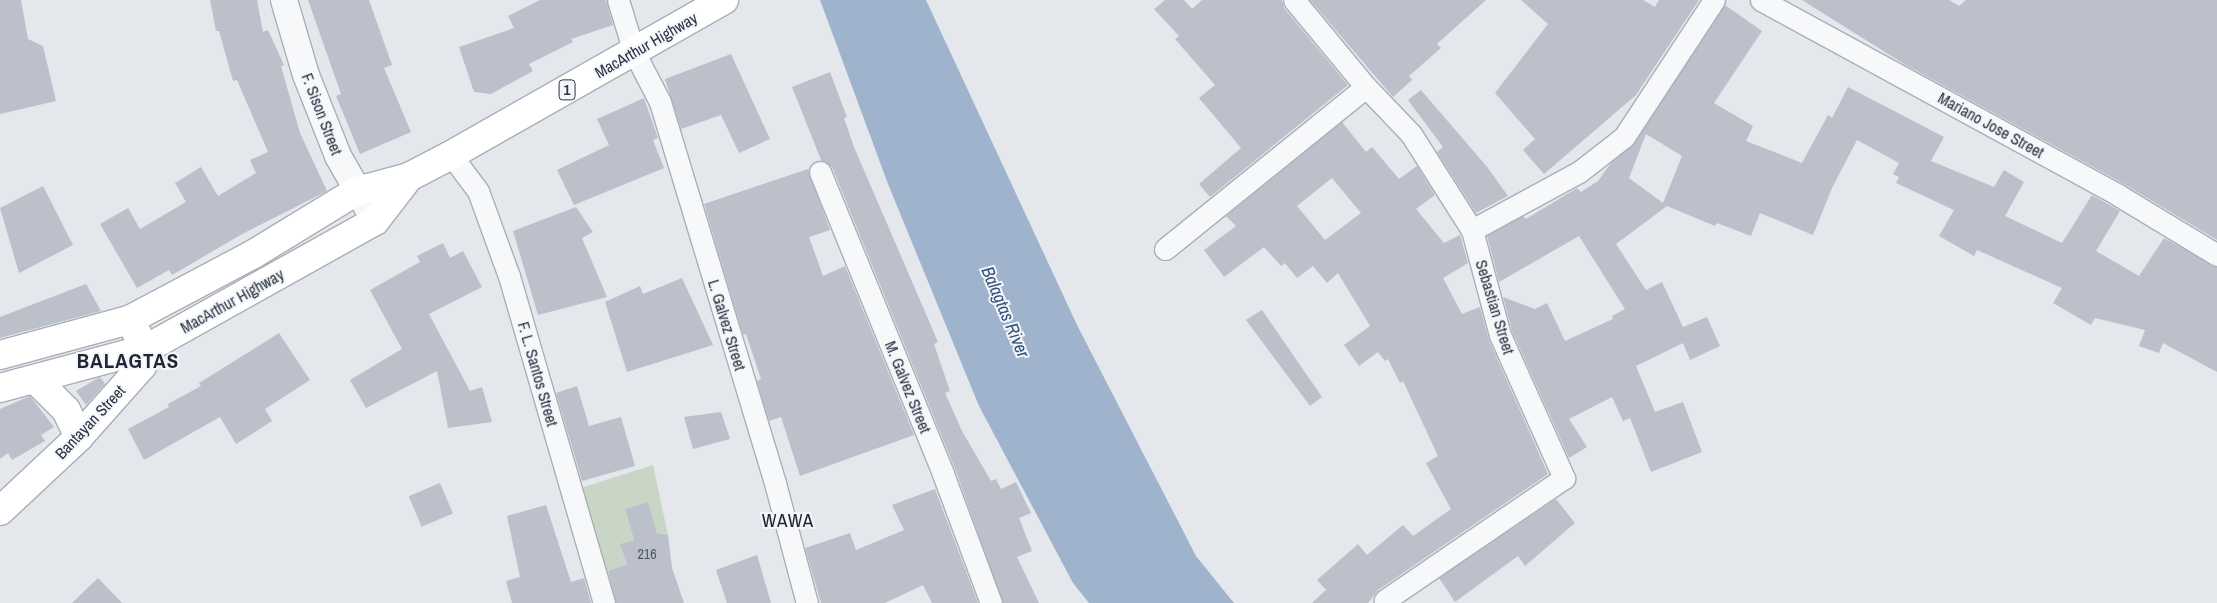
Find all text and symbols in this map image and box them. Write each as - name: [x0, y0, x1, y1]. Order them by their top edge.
- street label: MacArthur Highway: [591, 8, 701, 82]
- street label: F. Sison Street: [298, 70, 346, 158]
- road number: 1: [558, 78, 576, 102]
- street label: Mariano Jose Street: [1935, 88, 2047, 162]
- street label: Sebastian Street: [1472, 257, 1518, 357]
- water label: Balagtas River: [976, 263, 1034, 361]
- street label: MacArthur Highway: [177, 265, 287, 337]
- street label: L. Galvez Street: [704, 277, 750, 373]
- street label: F. L. Santos Street: [514, 319, 562, 429]
- street label: M. Galvez Street: [881, 338, 935, 436]
- district label: BALAGTAS: [76, 348, 180, 374]
- street label: Bantayan Street: [51, 381, 129, 463]
- district label: WAWA: [761, 510, 815, 532]
- house number: 216: [637, 546, 657, 562]

